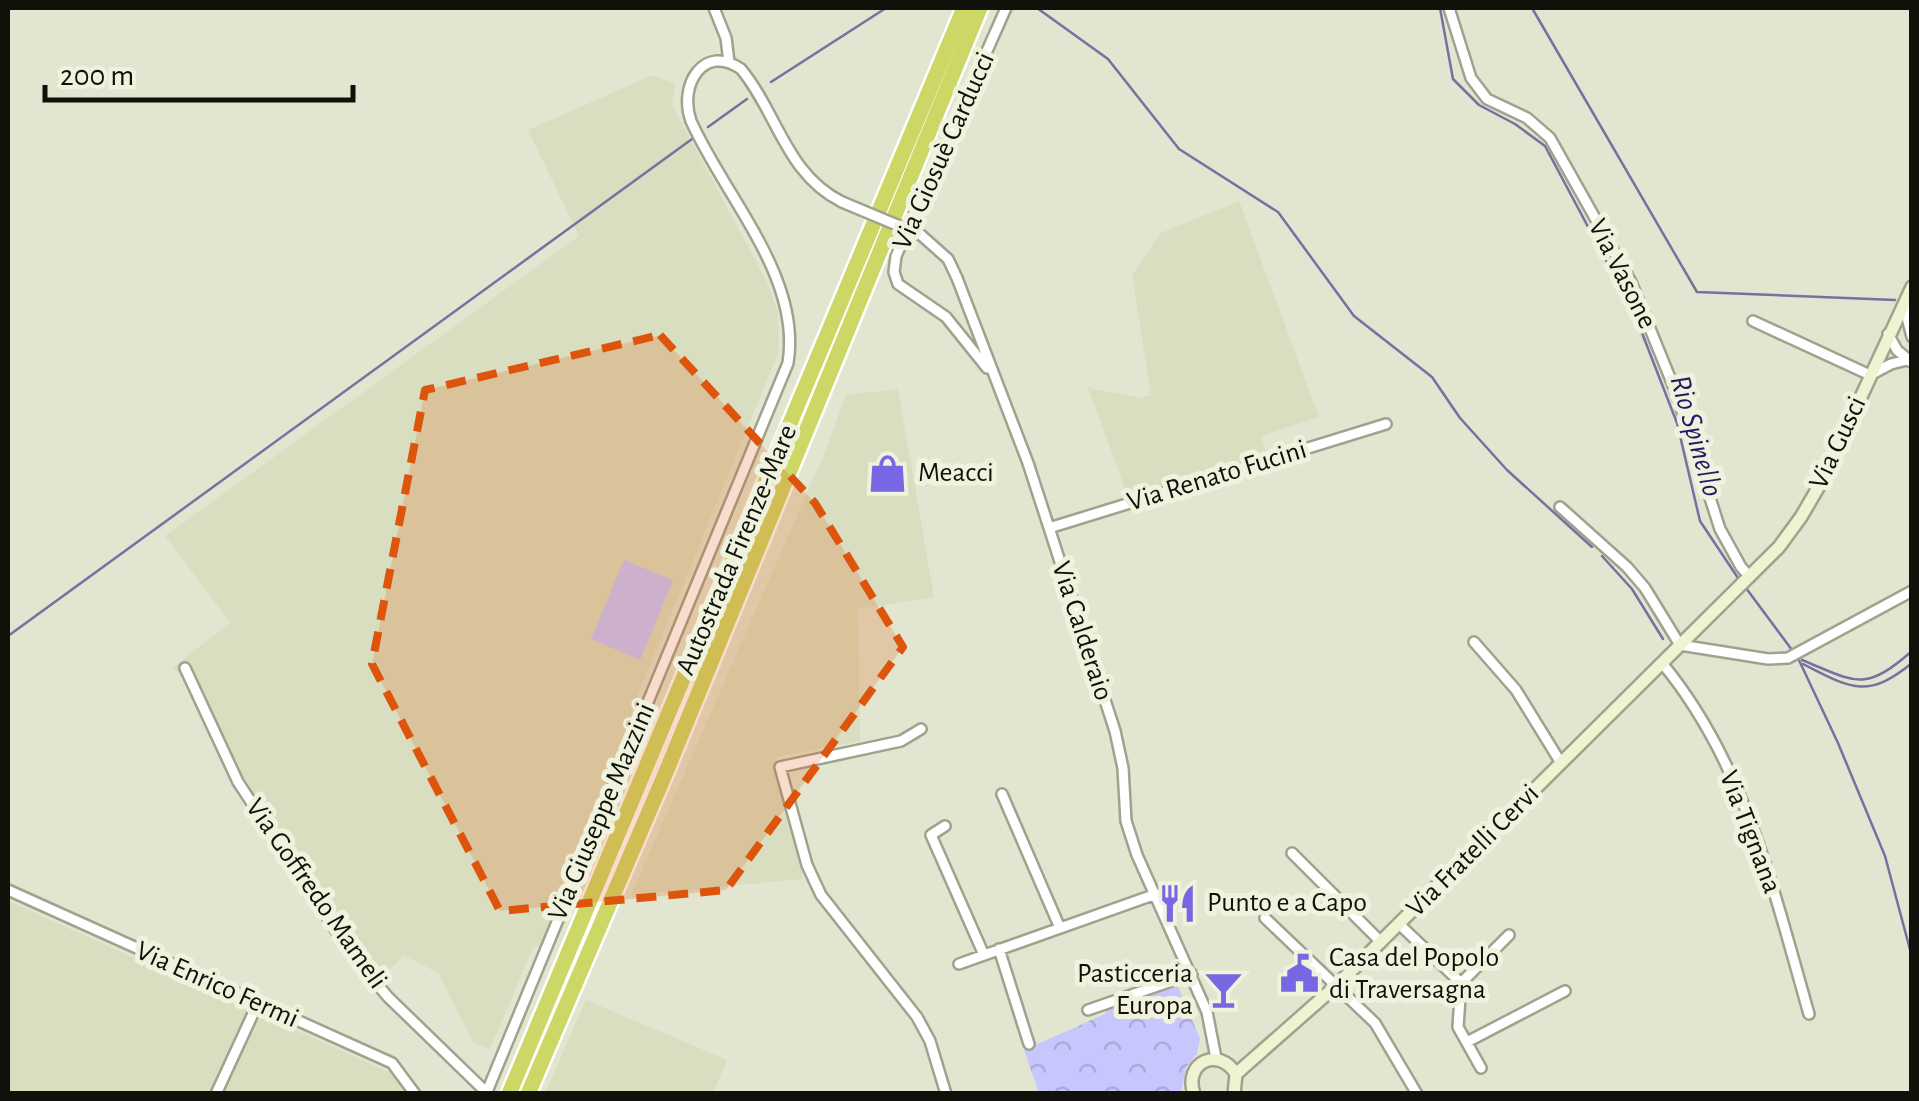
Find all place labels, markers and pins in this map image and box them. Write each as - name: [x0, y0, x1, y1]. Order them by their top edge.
- shop icon: Meacci: [867, 452, 909, 494]
- place label: Meacci: [918, 459, 994, 487]
- restaurant icon: Punto e a Capo: [1156, 882, 1198, 924]
- place label: Punto e a Capo: [1207, 889, 1367, 917]
- place label: Casa del Popolo di Traversagna: [1329, 944, 1499, 1004]
- public building icon: Casa del Popolo di Traversagna: [1278, 953, 1320, 995]
- place label: Pasticceria Europa: [1077, 960, 1193, 1020]
- bar icon: Pasticceria Europa: [1202, 969, 1244, 1011]

